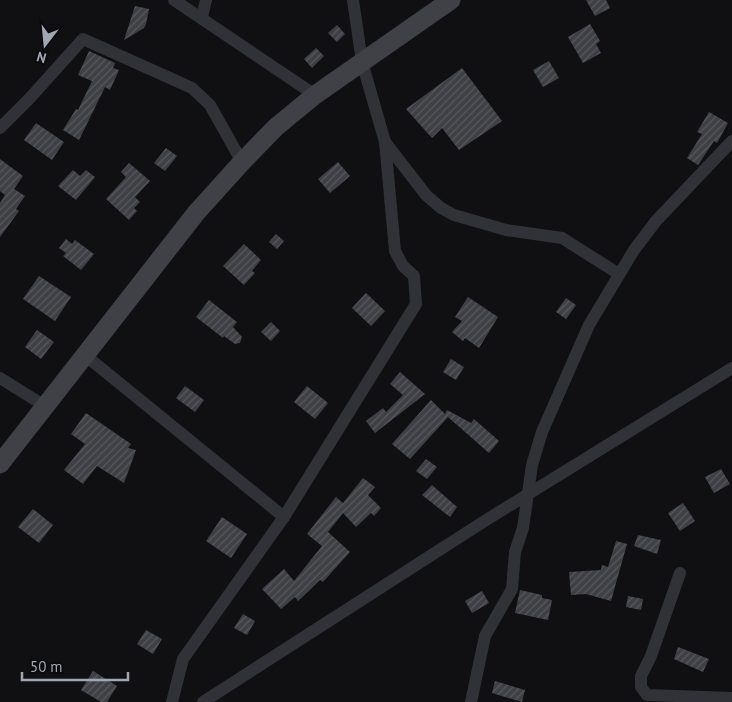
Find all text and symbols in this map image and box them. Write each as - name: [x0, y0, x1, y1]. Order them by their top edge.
- north arrow: [20, 20, 70, 70]
- text: N: [35, 48, 48, 67]
- scale bar: [22, 650, 129, 682]
- text: 50 m: [30, 657, 63, 676]

